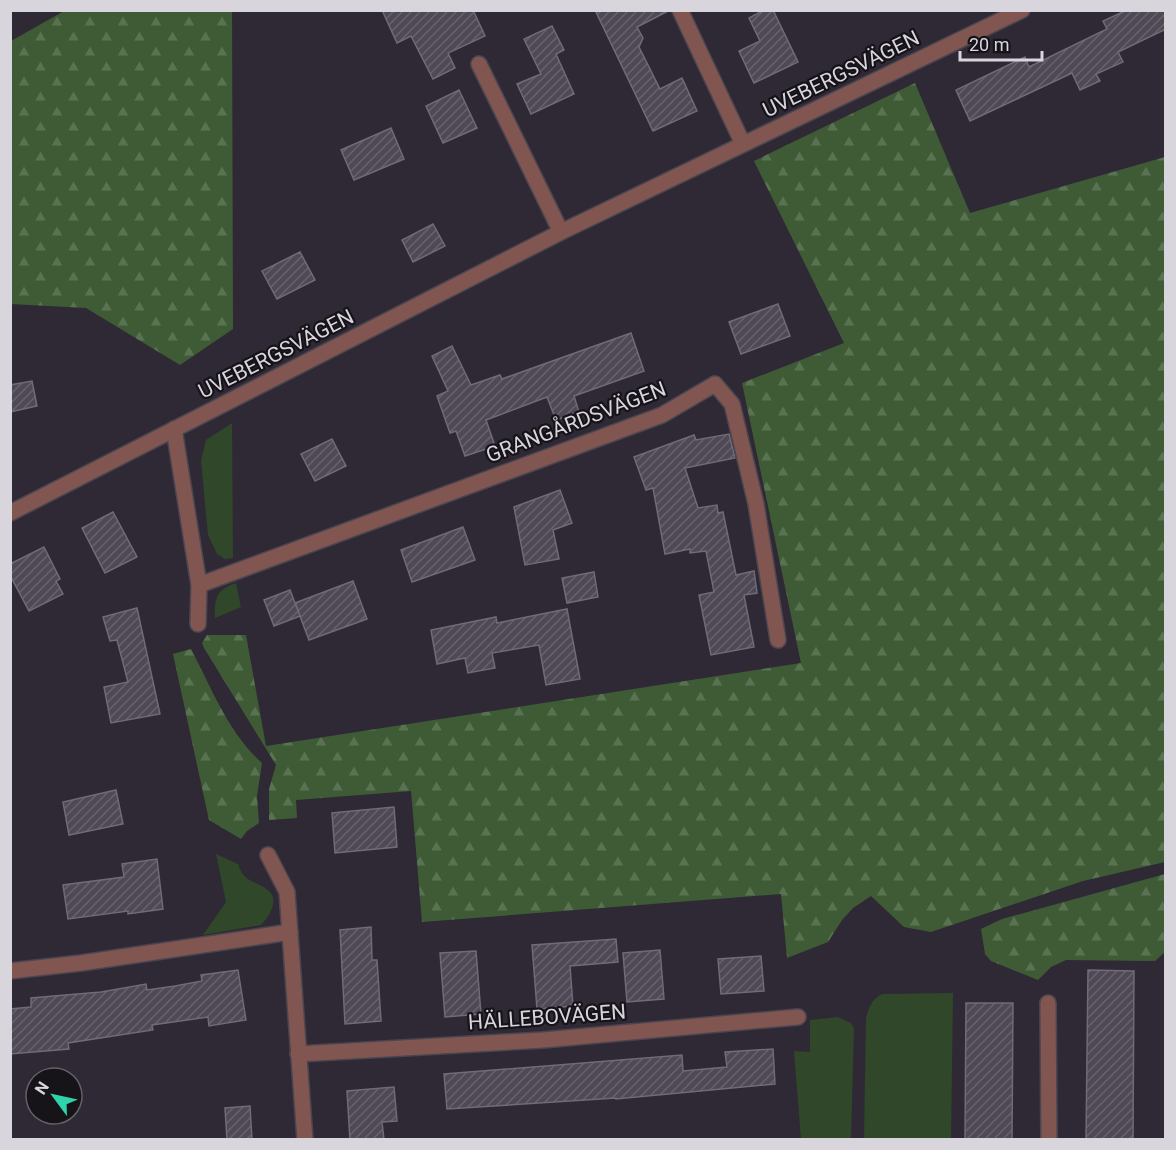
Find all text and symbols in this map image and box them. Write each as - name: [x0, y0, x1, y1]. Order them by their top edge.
- scale bar: [960, 24, 1042, 62]
- street label: UVEBERGSVÄGEN: [759, 26, 923, 122]
- text: 20 m: [969, 34, 1009, 55]
- street label: UVEBERGSVÄGEN: [194, 304, 358, 404]
- street label: GRANGÅRDSVÄGEN: [483, 377, 669, 467]
- street label: HÄLLEBOVÄGEN: [467, 1000, 627, 1034]
- north arrow: [24, 1066, 84, 1126]
- text: N: [31, 1078, 53, 1098]

